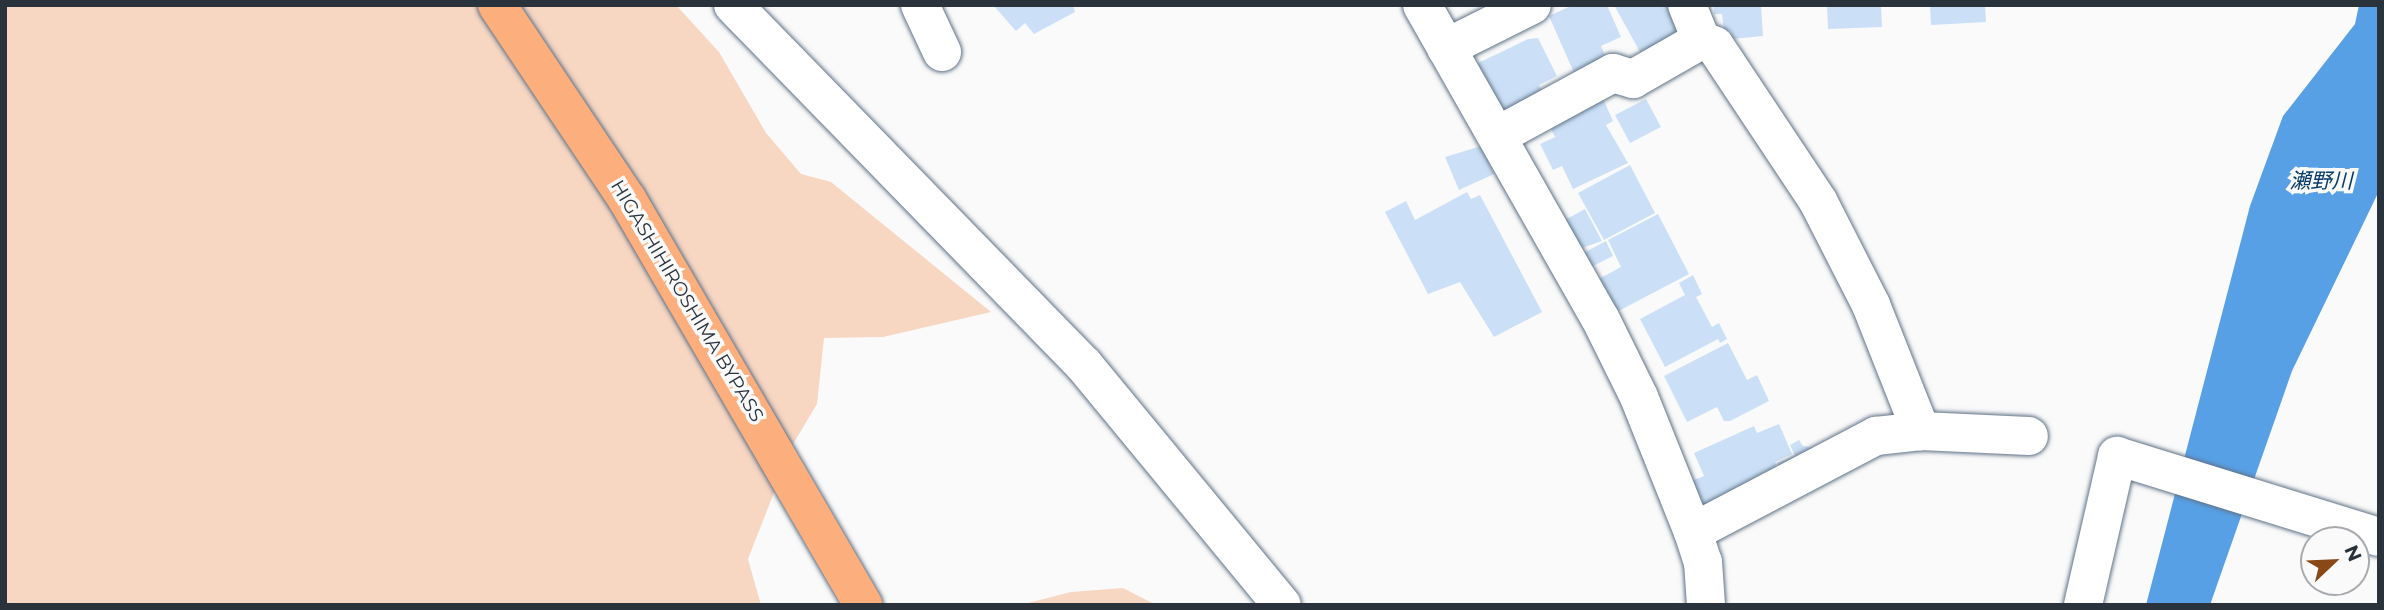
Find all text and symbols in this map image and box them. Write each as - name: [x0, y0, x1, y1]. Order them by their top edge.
- water label: 瀬野川: [2290, 168, 2352, 194]
- street label: HIGASHIHIROSHIMA BYPASS: [606, 176, 768, 426]
- north arrow: [2300, 526, 2370, 596]
- text: N: [2339, 542, 2367, 565]

